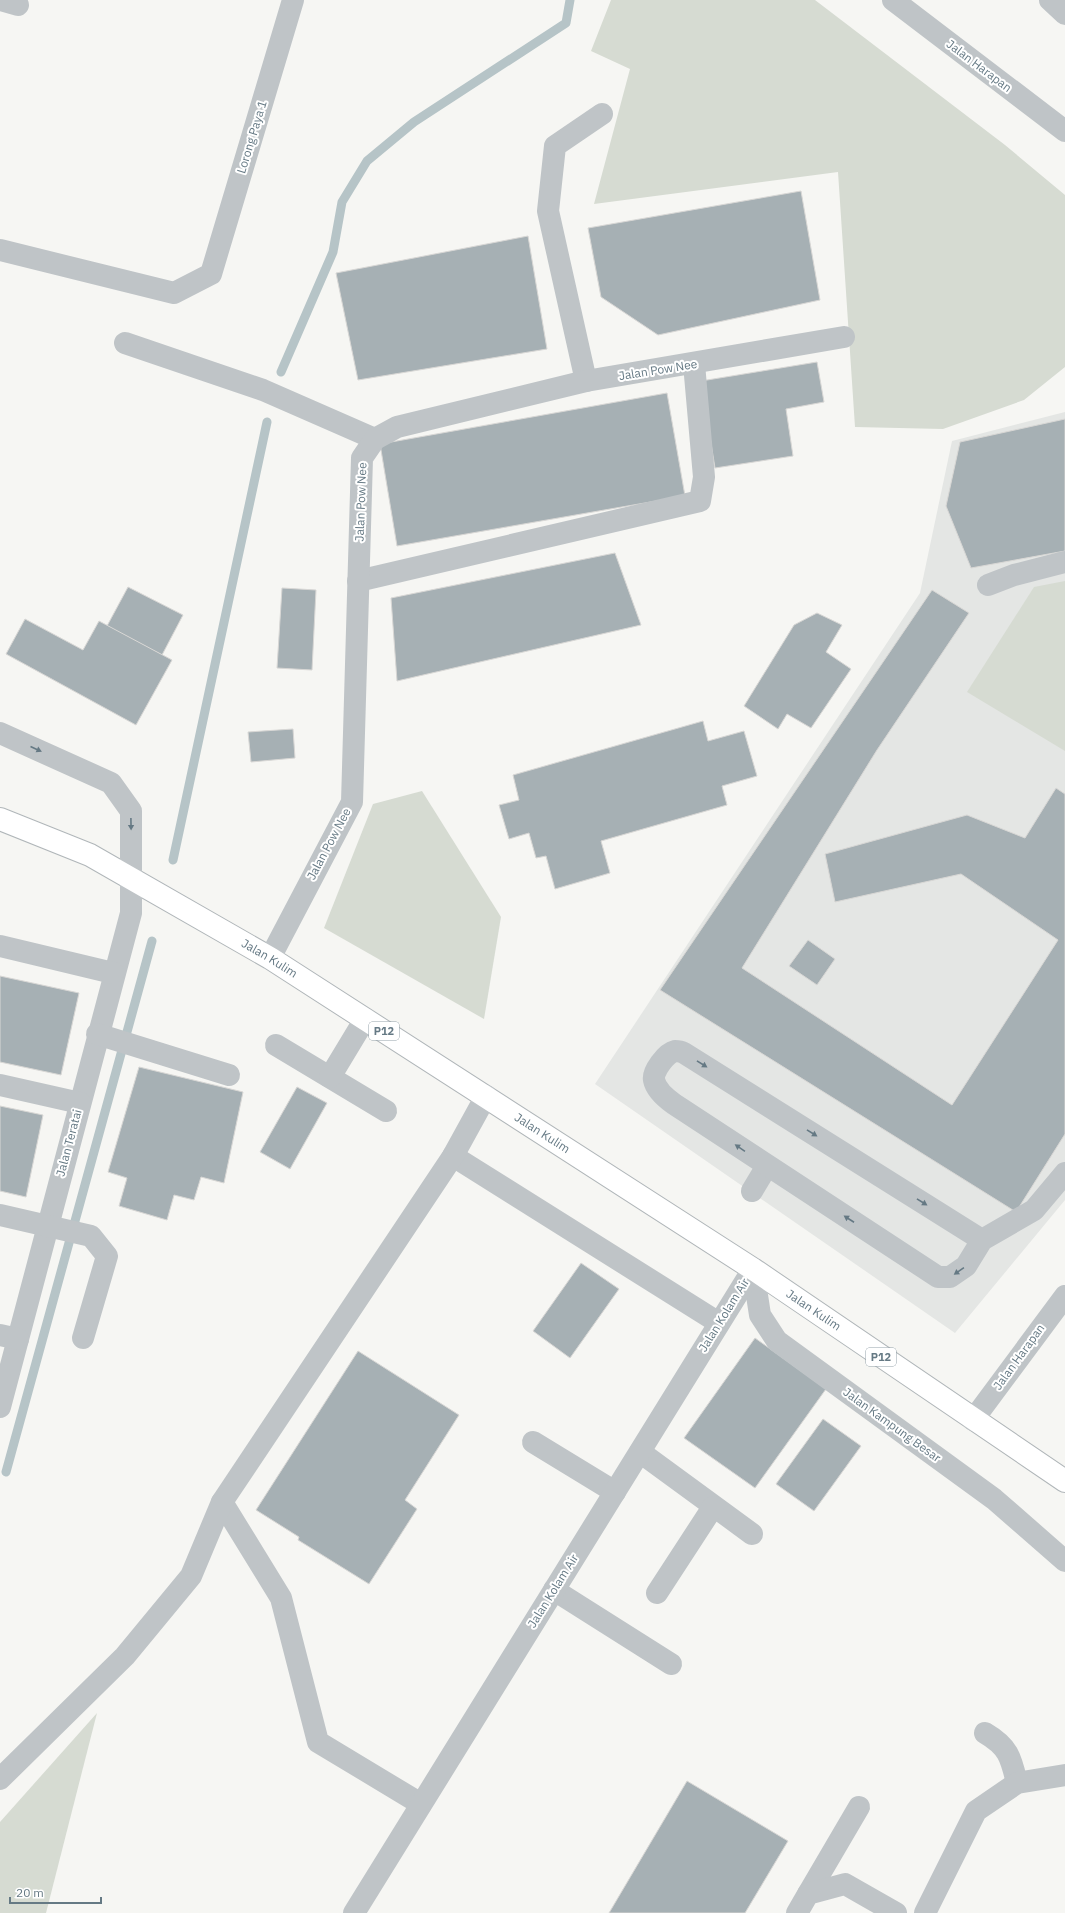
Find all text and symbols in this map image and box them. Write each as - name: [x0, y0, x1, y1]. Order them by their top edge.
- street label: Jalan Harapan: [944, 36, 1015, 95]
- street label: Lorong Paya 1: [233, 99, 270, 175]
- street label: Jalan Pow Nee: [618, 356, 699, 383]
- street label: Jalan Pow Nee: [352, 462, 369, 542]
- one-way arrow: [30, 746, 41, 752]
- street label: Jalan Pow Nee: [303, 805, 354, 882]
- one-way arrow: [128, 818, 134, 831]
- street label: Jalan Kulim: [239, 935, 301, 981]
- road number: P12: [369, 1022, 399, 1040]
- one-way arrow: [696, 1060, 708, 1067]
- street label: Jalan Teratai: [52, 1108, 85, 1178]
- street label: Jalan Kulim: [512, 1109, 573, 1156]
- one-way arrow: [807, 1129, 817, 1137]
- one-way arrow: [735, 1144, 745, 1152]
- one-way arrow: [917, 1198, 927, 1206]
- one-way arrow: [843, 1215, 854, 1223]
- one-way arrow: [954, 1266, 965, 1275]
- street label: Jalan Kolam Air: [695, 1275, 752, 1354]
- street label: Jalan Kulim: [784, 1286, 844, 1334]
- street label: Jalan Harapan: [990, 1321, 1047, 1393]
- road number: P12: [866, 1348, 896, 1366]
- street label: Jalan Kampung Besar: [841, 1384, 945, 1465]
- street label: Jalan Kolam Air: [524, 1551, 581, 1630]
- scale bar: [10, 1879, 101, 1905]
- text: 20 m: [16, 1885, 44, 1900]

